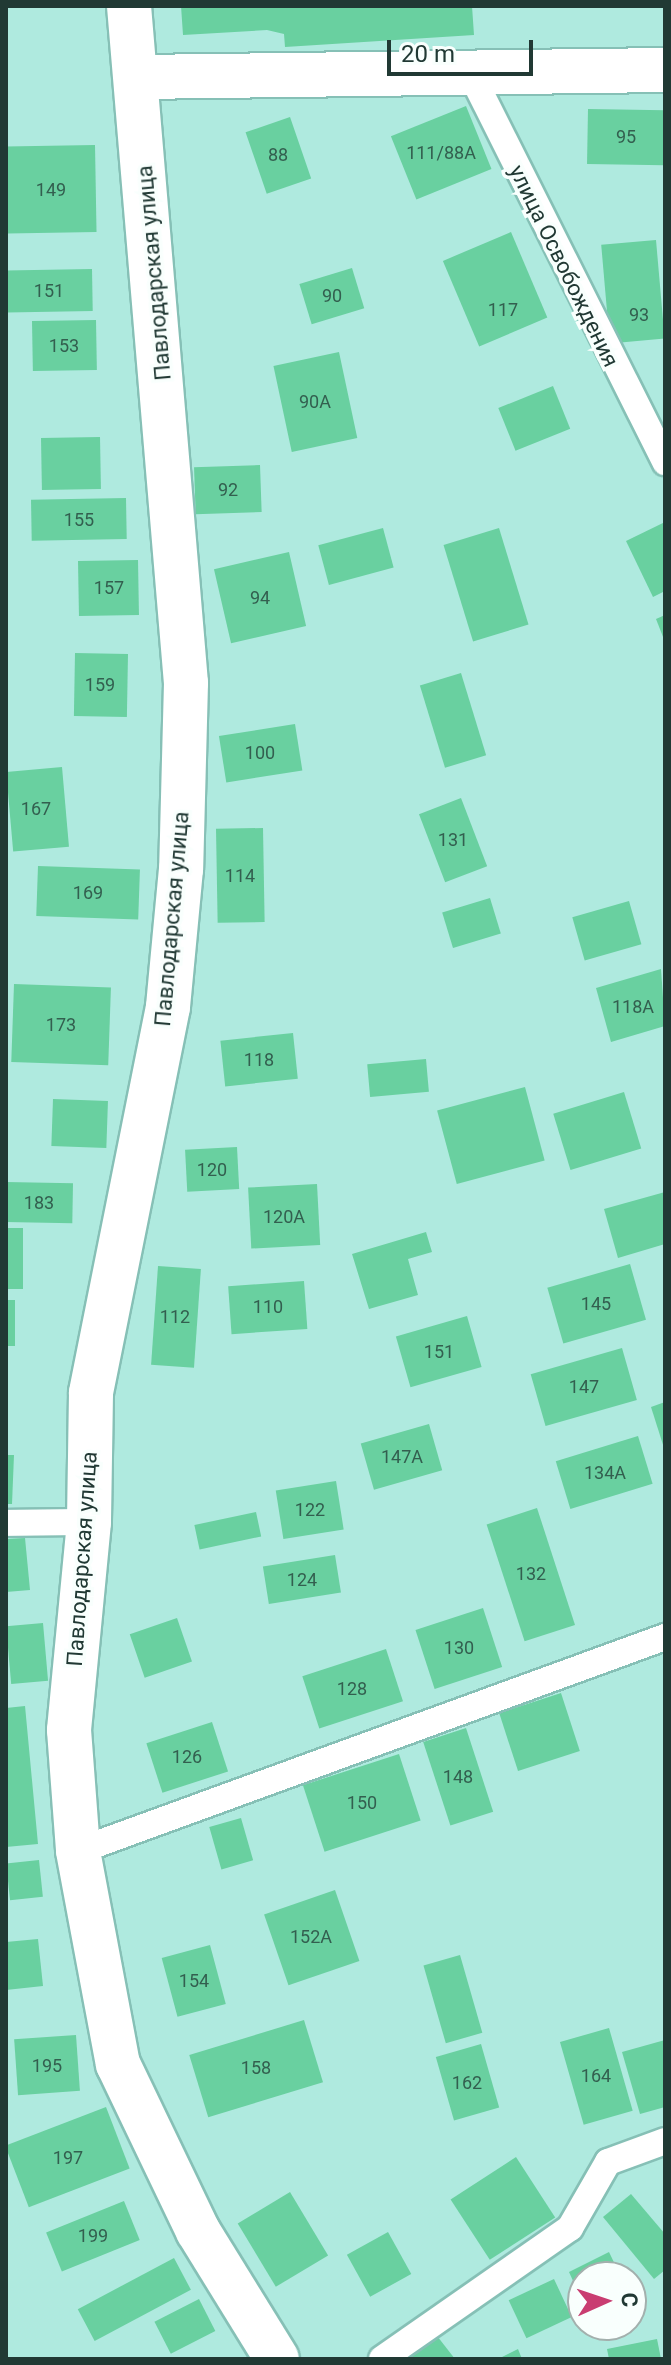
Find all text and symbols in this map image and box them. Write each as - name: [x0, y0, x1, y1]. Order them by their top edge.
- scale bar: [391, 24, 537, 74]
- text: 20 m: [401, 40, 455, 68]
- house number: 95: [616, 126, 636, 148]
- house number: 111/88А: [406, 142, 476, 164]
- house number: 88: [268, 144, 288, 166]
- street label: улица Освобождения: [504, 161, 624, 371]
- street label: Павлодарская улица: [131, 164, 177, 382]
- house number: 149: [36, 179, 66, 201]
- house number: 151: [34, 280, 64, 302]
- house number: 90: [322, 285, 342, 307]
- house number: 117: [488, 299, 518, 321]
- house number: 93: [629, 304, 649, 326]
- house number: 153: [49, 335, 79, 357]
- house number: 90А: [299, 391, 331, 413]
- house number: 92: [218, 479, 238, 501]
- house number: 155: [64, 509, 94, 531]
- house number: 157: [94, 577, 124, 599]
- house number: 94: [250, 587, 270, 609]
- house number: 159: [85, 674, 115, 696]
- house number: 100: [245, 742, 275, 764]
- house number: 167: [21, 798, 51, 820]
- street label: Павлодарская улица: [149, 810, 195, 1028]
- house number: 131: [438, 829, 468, 851]
- house number: 114: [225, 865, 255, 887]
- house number: 169: [73, 882, 103, 904]
- house number: 118А: [612, 996, 654, 1018]
- house number: 173: [46, 1014, 76, 1036]
- house number: 118: [244, 1049, 274, 1071]
- house number: 120: [197, 1159, 227, 1181]
- house number: 183: [24, 1192, 54, 1214]
- house number: 120А: [263, 1206, 305, 1228]
- house number: 145: [581, 1293, 611, 1315]
- house number: 110: [253, 1296, 283, 1318]
- house number: 112: [160, 1306, 190, 1328]
- house number: 151: [424, 1341, 454, 1363]
- house number: 147: [569, 1376, 599, 1398]
- house number: 147А: [381, 1446, 423, 1468]
- street label: Павлодарская улица: [61, 1451, 103, 1667]
- house number: 134А: [584, 1462, 626, 1484]
- house number: 122: [295, 1499, 325, 1521]
- house number: 132: [516, 1563, 546, 1585]
- house number: 124: [287, 1569, 317, 1591]
- house number: 130: [444, 1637, 474, 1659]
- house number: 128: [337, 1678, 367, 1700]
- house number: 126: [172, 1746, 202, 1768]
- house number: 148: [443, 1766, 473, 1788]
- house number: 150: [347, 1792, 377, 1814]
- house number: 152А: [290, 1926, 332, 1948]
- house number: 154: [179, 1970, 209, 1992]
- house number: 195: [32, 2055, 62, 2077]
- house number: 158: [241, 2057, 271, 2079]
- house number: 164: [581, 2065, 611, 2087]
- house number: 162: [452, 2072, 482, 2094]
- house number: 197: [53, 2147, 83, 2169]
- house number: 199: [78, 2225, 108, 2247]
- north arrow: [567, 2261, 647, 2341]
- text: С: [617, 2292, 642, 2308]

